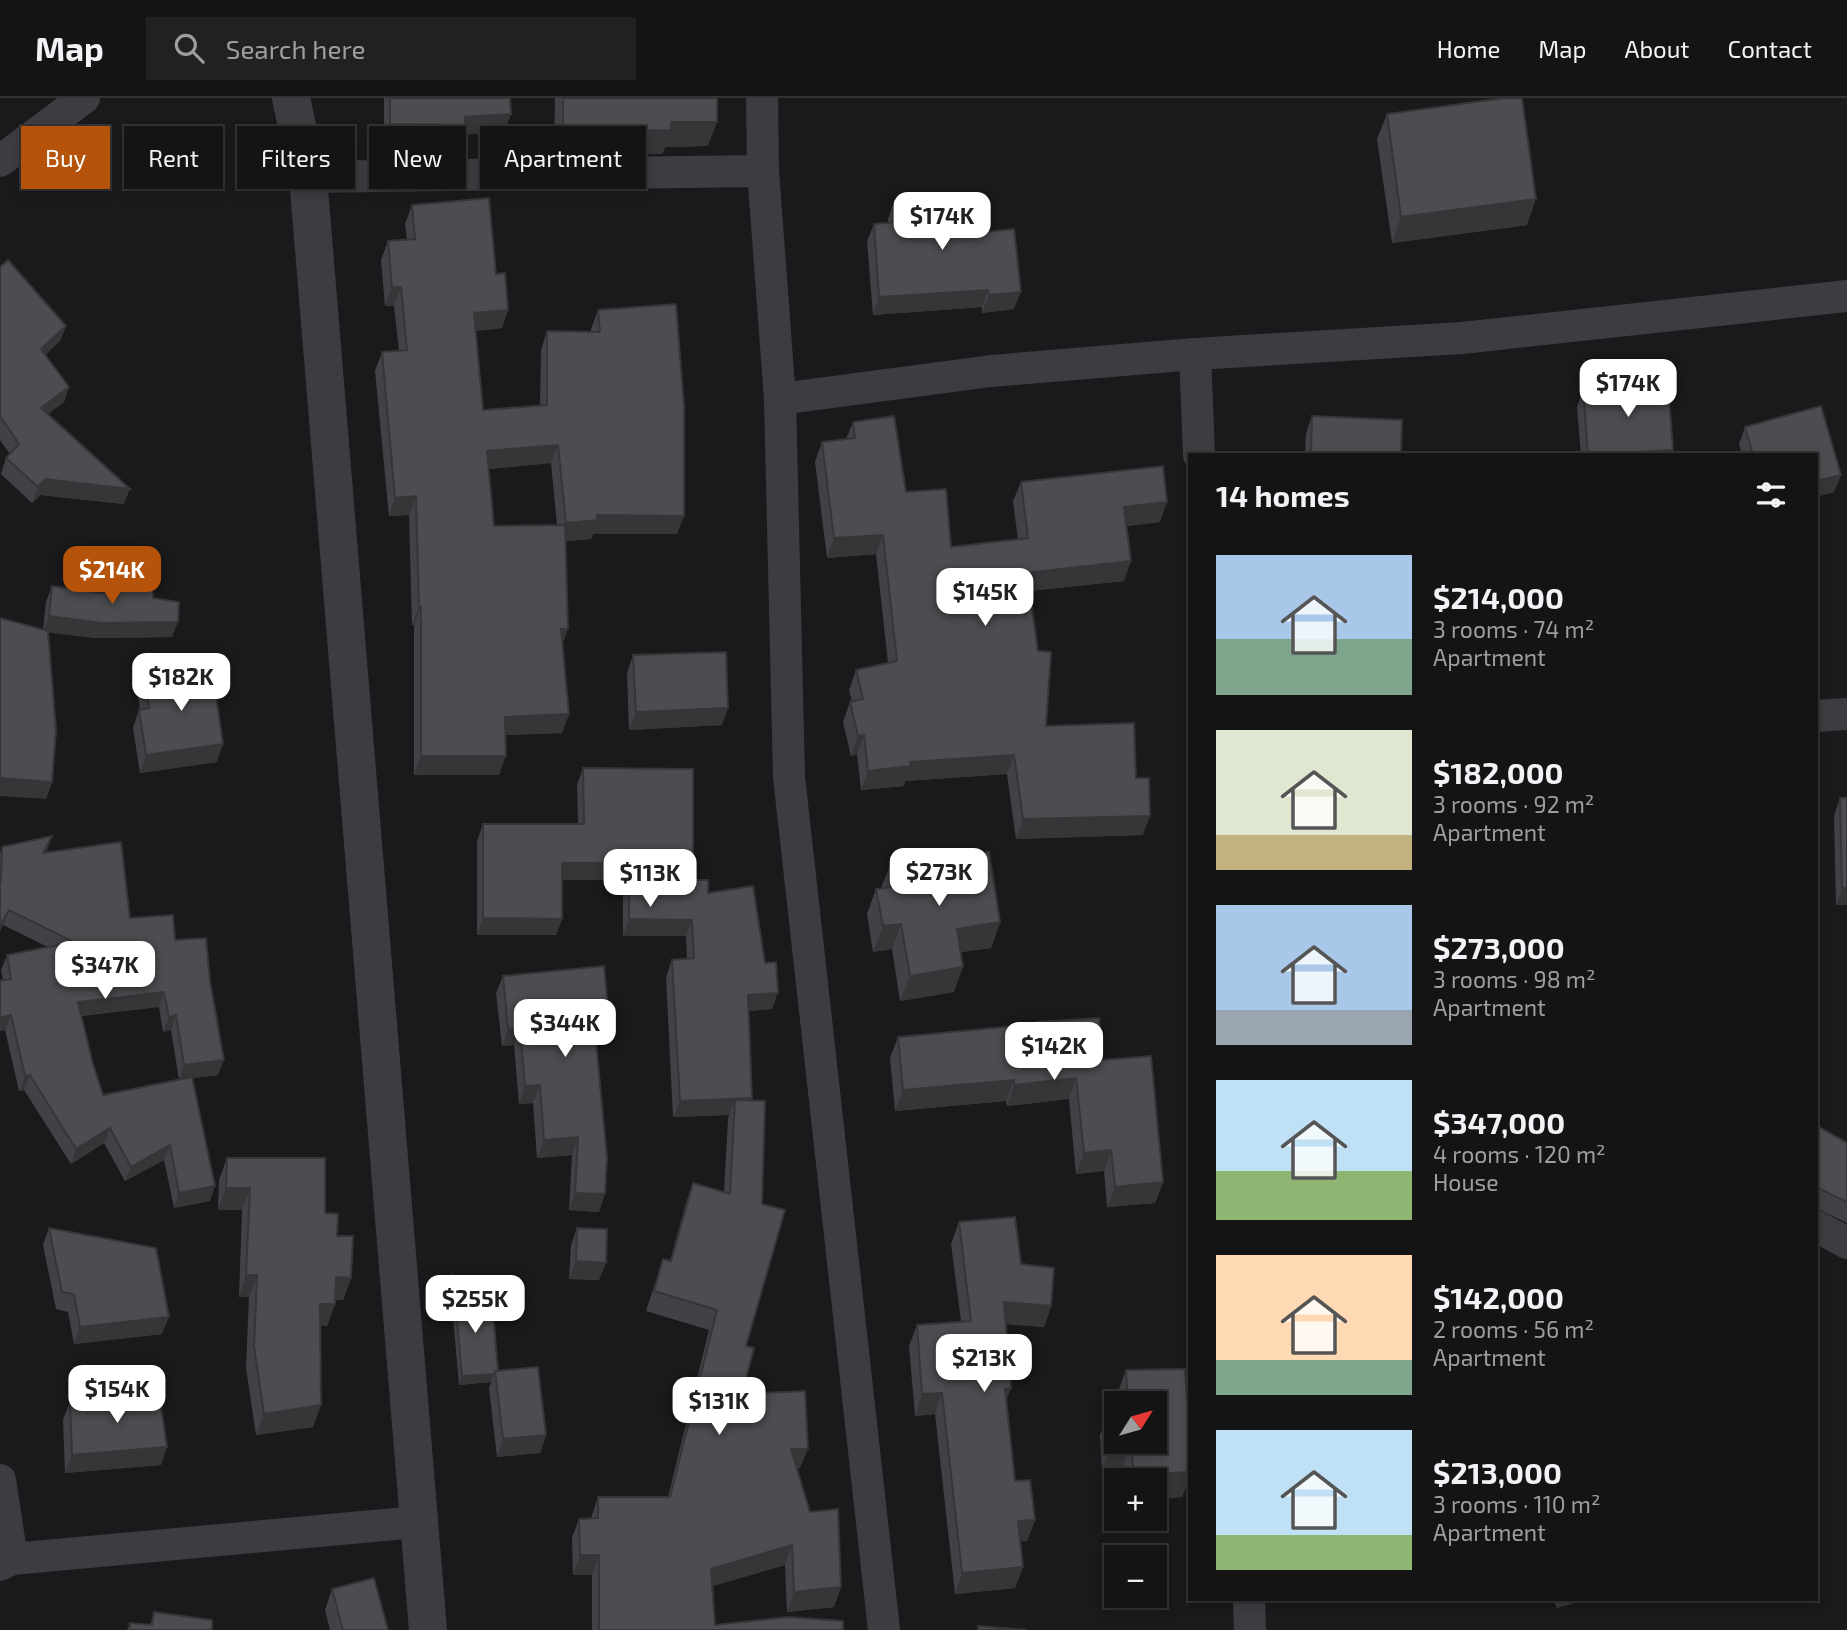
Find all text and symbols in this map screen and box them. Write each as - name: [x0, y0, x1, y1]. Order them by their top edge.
- search box: [146, 17, 636, 80]
- text: Map: [35, 28, 104, 68]
- icon: search: [170, 29, 208, 67]
- text: Search here: [226, 33, 365, 64]
- text: Home: [1437, 34, 1500, 63]
- text: Map: [1538, 34, 1586, 63]
- text: About: [1624, 34, 1690, 63]
- text: Contact: [1728, 34, 1812, 63]
- chip: Buy: [21, 126, 110, 189]
- chip: Rent: [124, 126, 223, 189]
- chip: Filters: [237, 126, 355, 189]
- chip: New: [369, 126, 466, 189]
- chip: Apartment: [480, 126, 646, 189]
- pin: $174K: [893, 192, 991, 252]
- text: $174K: [910, 201, 974, 229]
- pin: $174K: [1579, 360, 1677, 419]
- text: $174K: [1596, 368, 1660, 396]
- icon: filters: [1752, 476, 1790, 514]
- text: 14 homes: [1216, 477, 1350, 513]
- pin: $214K: [63, 546, 161, 606]
- text: $214K: [79, 555, 145, 583]
- pin: $145K: [936, 568, 1034, 628]
- text: $145K: [952, 577, 1018, 605]
- text: $214,000: [1433, 579, 1564, 615]
- icon: home: [1272, 583, 1356, 667]
- text: 3 rooms · 74 m²: [1433, 615, 1594, 643]
- text: Apartment: [1433, 643, 1546, 671]
- pin: $182K: [132, 654, 230, 713]
- text: $182K: [148, 662, 214, 690]
- text: $182,000: [1433, 754, 1564, 790]
- icon: home: [1272, 758, 1356, 842]
- text: 3 rooms · 92 m²: [1433, 790, 1594, 818]
- text: Apartment: [1433, 818, 1546, 846]
- pin: $273K: [890, 848, 988, 908]
- pin: $113K: [601, 850, 699, 909]
- text: $273K: [906, 857, 972, 885]
- text: $113K: [620, 858, 680, 886]
- text: $273,000: [1433, 929, 1565, 965]
- icon: home: [1272, 933, 1356, 1017]
- pin: $347K: [56, 942, 154, 1001]
- text: $347K: [71, 950, 139, 978]
- text: 3 rooms · 98 m²: [1433, 965, 1595, 993]
- text: Apartment: [1433, 993, 1546, 1021]
- pin: $344K: [516, 1000, 614, 1059]
- text: $344K: [530, 1008, 600, 1036]
- pin: $142K: [1005, 1023, 1103, 1082]
- text: $142K: [1021, 1031, 1087, 1059]
- text: $347,000: [1433, 1104, 1565, 1140]
- icon: home: [1272, 1108, 1356, 1192]
- text: 4 rooms · 120 m²: [1433, 1140, 1606, 1168]
- text: House: [1433, 1168, 1499, 1196]
- pin: $255K: [426, 1276, 524, 1335]
- text: $142,000: [1433, 1279, 1564, 1315]
- icon: home: [1272, 1283, 1356, 1367]
- text: $255K: [442, 1284, 508, 1312]
- text: 2 rooms · 56 m²: [1433, 1315, 1594, 1343]
- pin: $213K: [935, 1334, 1033, 1394]
- text: $213K: [952, 1343, 1016, 1371]
- text: Apartment: [1433, 1343, 1546, 1371]
- pin: $154K: [68, 1366, 166, 1425]
- text: $154K: [84, 1374, 150, 1402]
- pin: $131K: [670, 1378, 768, 1437]
- text: $131K: [689, 1386, 749, 1414]
- north arrow: [1104, 1391, 1167, 1454]
- map controls: [1104, 1391, 1167, 1608]
- text: $213,000: [1433, 1454, 1562, 1490]
- icon: home: [1272, 1458, 1356, 1542]
- button: +: [1104, 1468, 1167, 1531]
- text: 3 rooms · 110 m²: [1433, 1490, 1600, 1518]
- text: Apartment: [1433, 1518, 1546, 1546]
- button: −: [1104, 1545, 1167, 1608]

